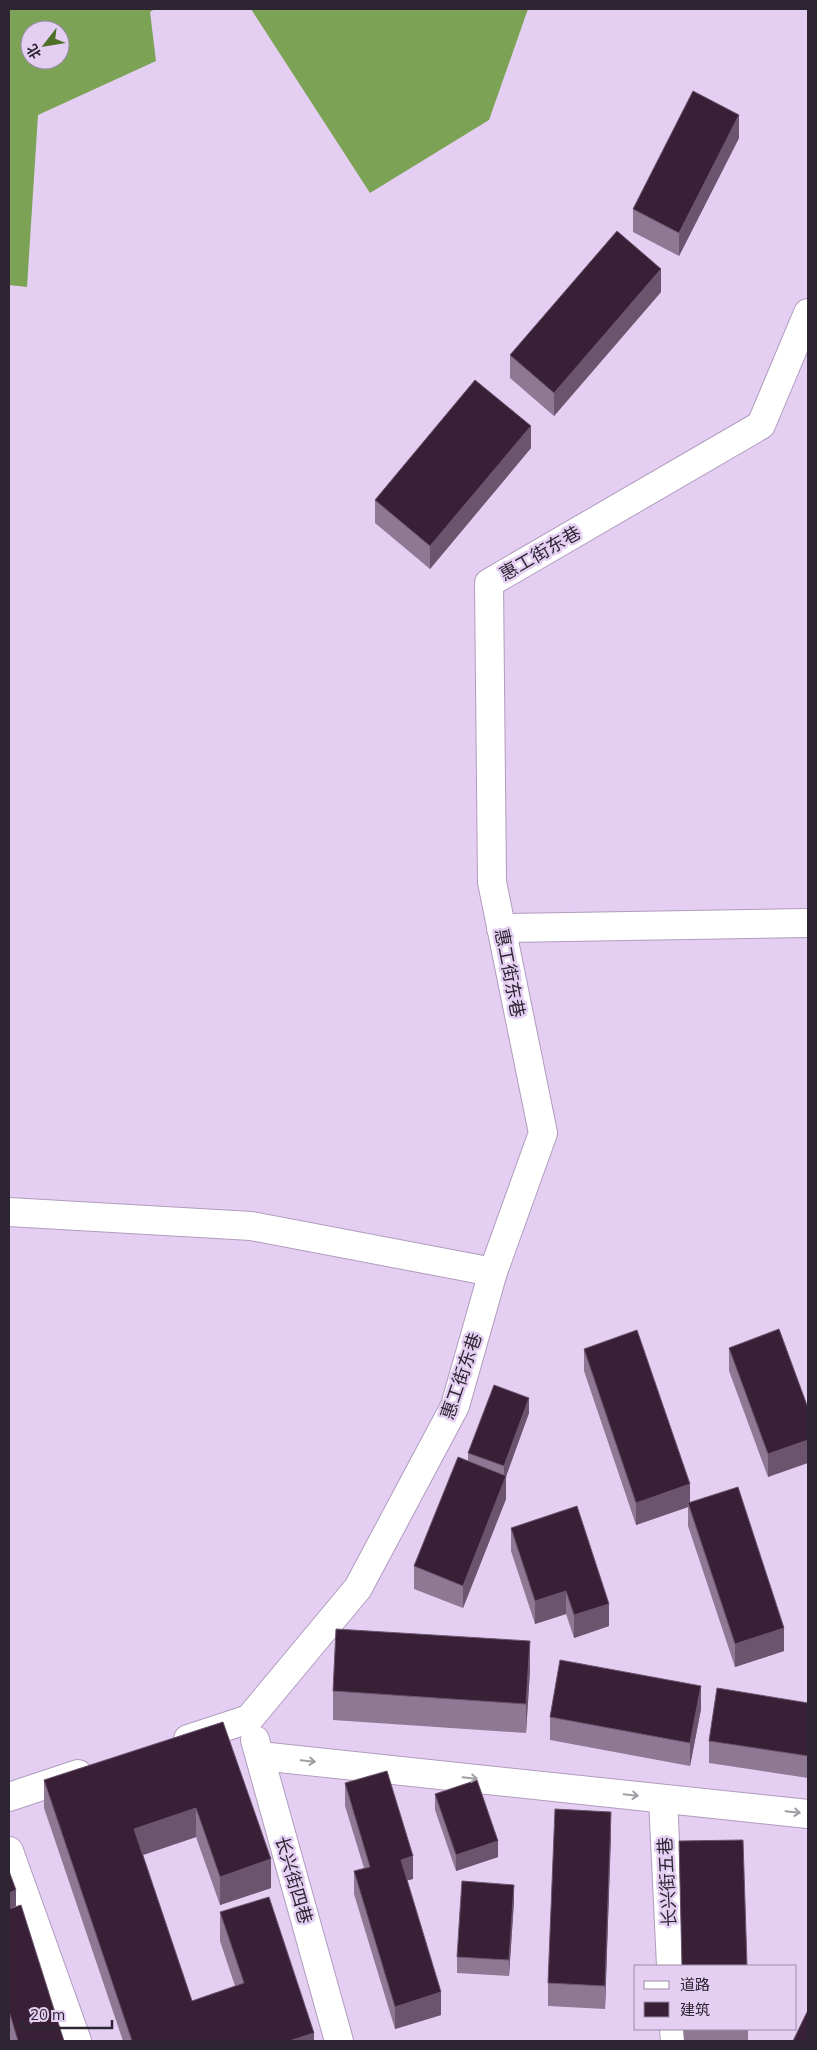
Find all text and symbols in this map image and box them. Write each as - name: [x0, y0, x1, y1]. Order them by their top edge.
- north arrow: [20, 20, 70, 70]
- text: 北: [23, 41, 45, 62]
- street label: 惠工街东巷: [495, 521, 585, 585]
- street label: 惠工街东巷: [490, 927, 530, 1019]
- street label: 惠工街东巷: [435, 1330, 487, 1422]
- one-way arrow: [300, 1757, 316, 1766]
- one-way arrow: [461, 1773, 477, 1783]
- one-way arrow: [623, 1790, 639, 1800]
- one-way arrow: [785, 1807, 801, 1817]
- street label: 长兴街四巷: [271, 1834, 317, 1926]
- street label: 长兴街五巷: [653, 1836, 681, 1928]
- legend: [634, 1965, 797, 2030]
- text: 道路: [680, 1975, 710, 1994]
- scale bar: [22, 1998, 112, 2030]
- text: 建筑: [680, 2000, 710, 2019]
- text: 20 m: [30, 2005, 65, 2024]

